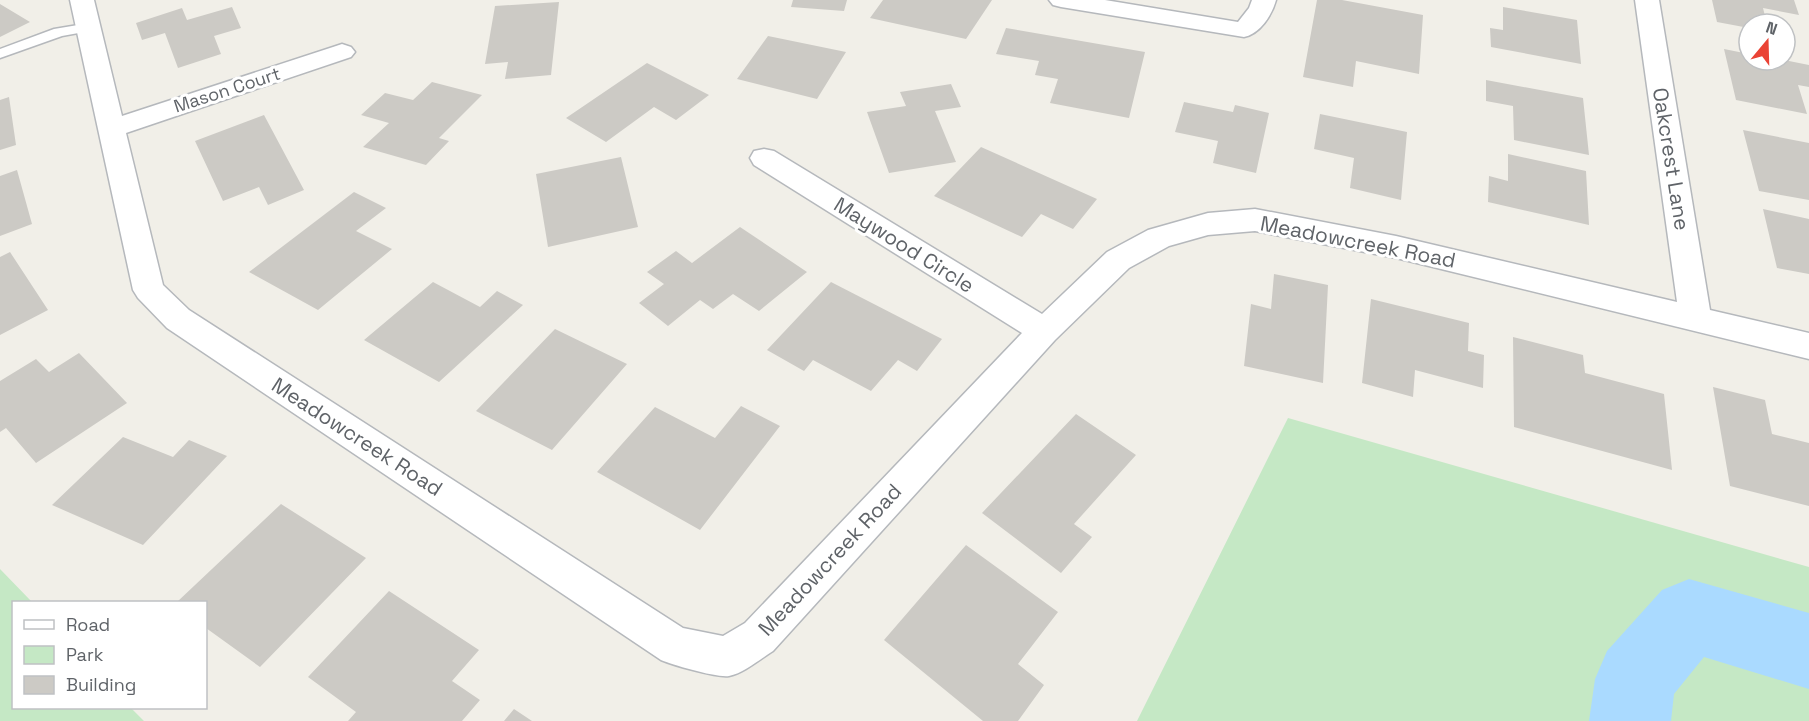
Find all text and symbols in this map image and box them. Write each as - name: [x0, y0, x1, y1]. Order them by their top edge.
- north arrow: [1737, 12, 1797, 72]
- text: N: [1763, 17, 1780, 40]
- street label: Mason Court: [171, 61, 283, 118]
- street label: Oakcrest Lane: [1647, 86, 1696, 232]
- street label: Maywood Circle: [829, 191, 980, 299]
- street label: Meadowcreek Road: [1258, 209, 1458, 274]
- street label: Meadowcreek Road: [267, 371, 448, 502]
- street label: Meadowcreek Road: [752, 478, 907, 641]
- legend: [12, 601, 207, 709]
- text: Road: [66, 613, 110, 636]
- text: Park: [66, 643, 104, 666]
- text: Building: [66, 673, 136, 696]

